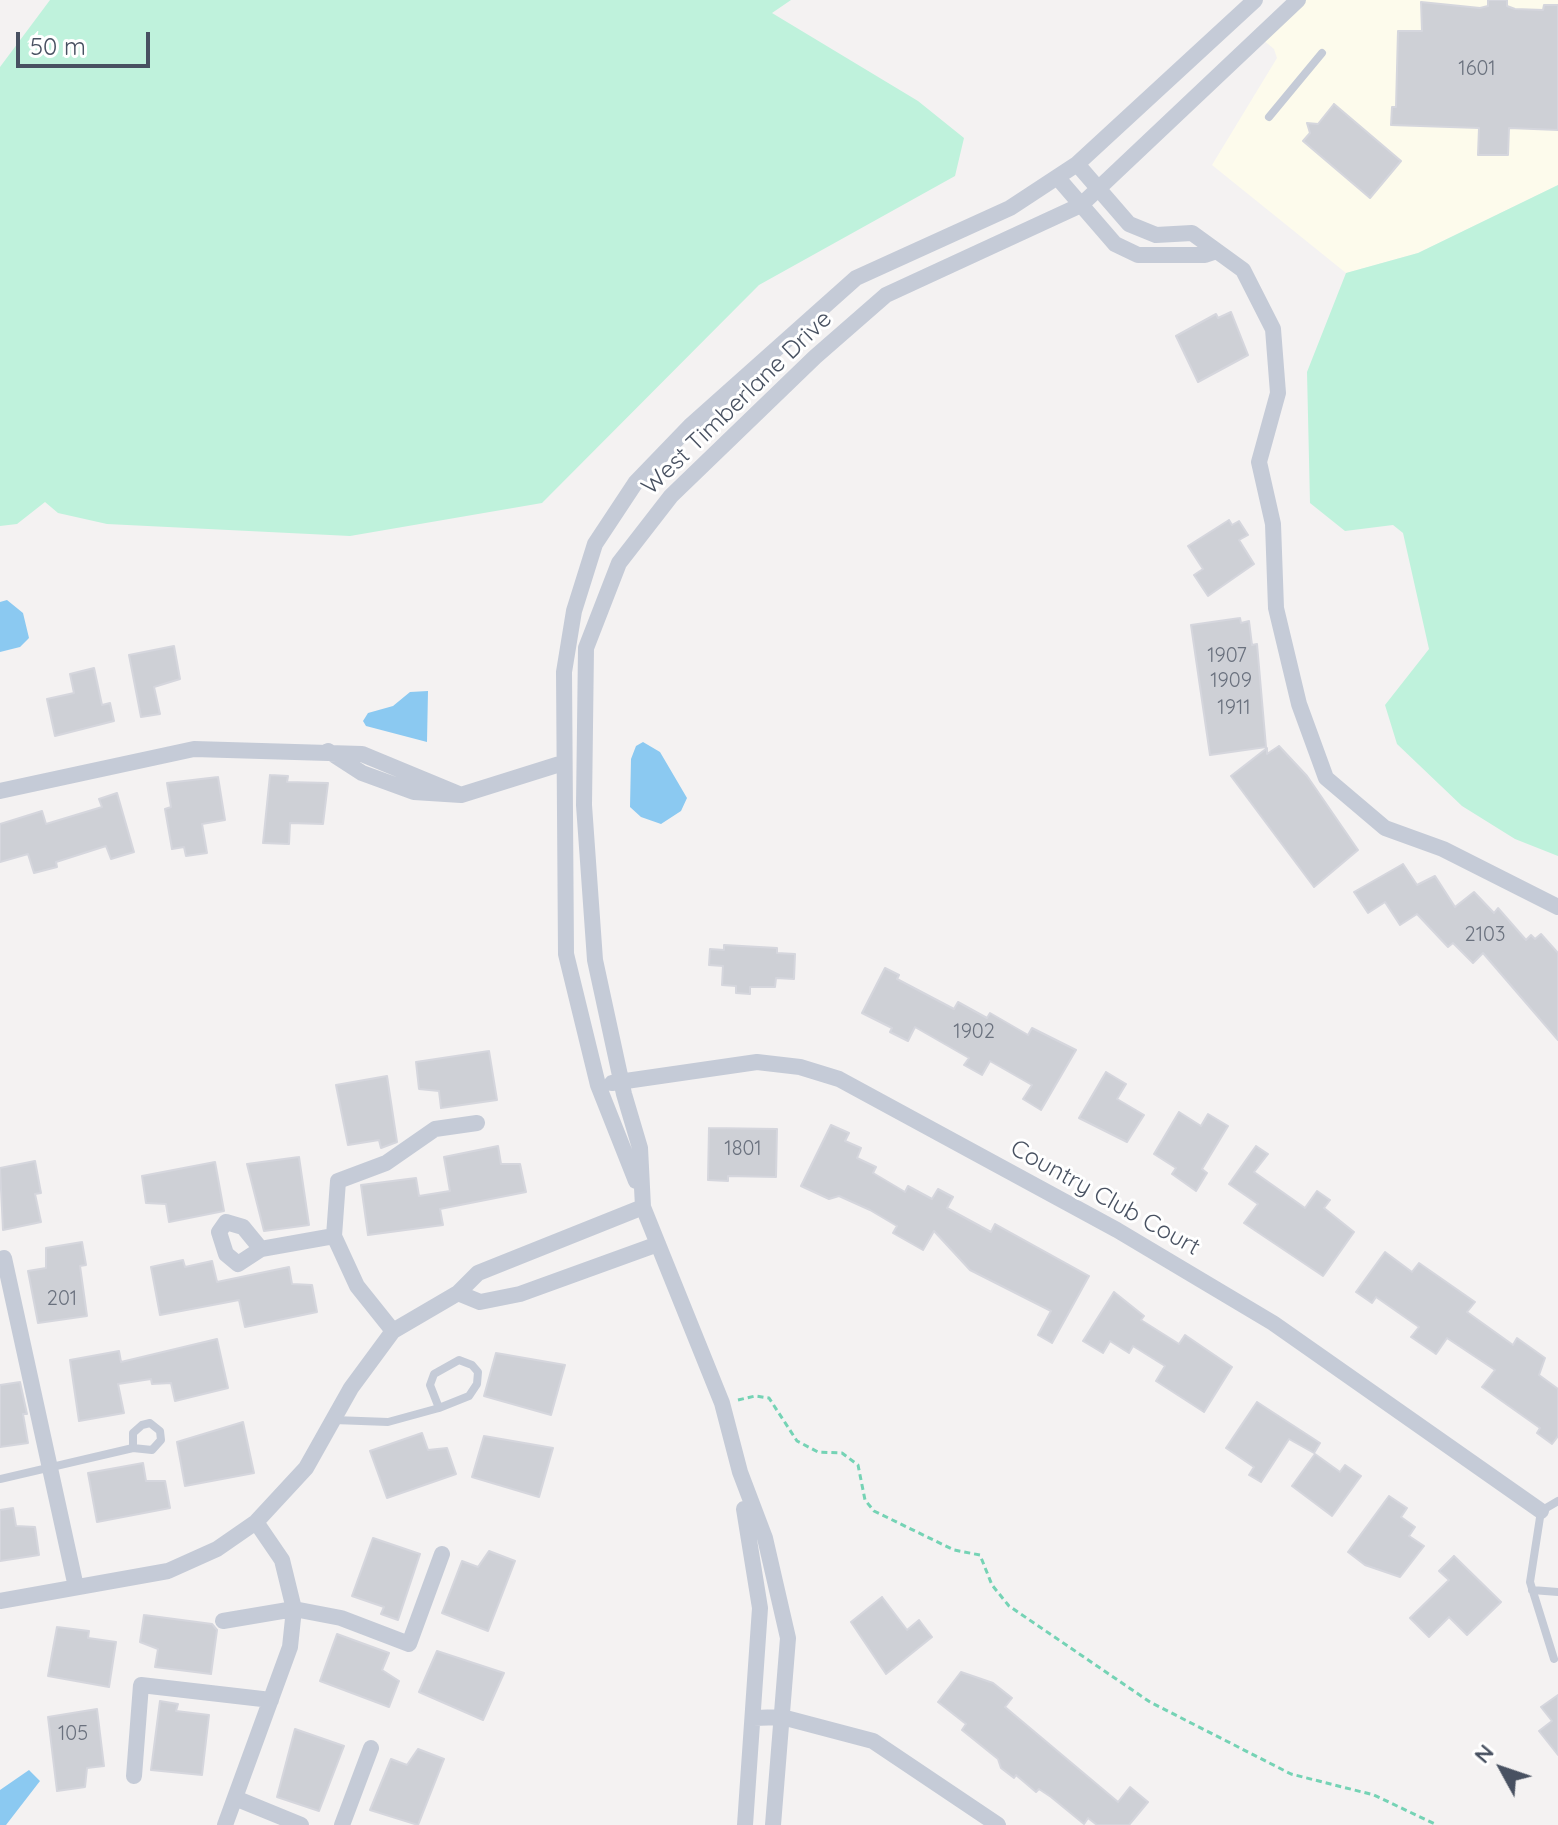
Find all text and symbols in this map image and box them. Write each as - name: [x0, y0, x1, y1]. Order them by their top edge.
- scale bar: [20, 16, 154, 66]
- text: 50 m: [30, 31, 86, 61]
- house number: 1601: [1458, 57, 1496, 81]
- street label: West Timberlane Drive: [636, 305, 838, 501]
- house number: 1907: [1207, 644, 1247, 668]
- house number: 1909: [1210, 669, 1252, 693]
- house number: 1911: [1217, 696, 1251, 720]
- house number: 2103: [1465, 923, 1505, 947]
- house number: 1902: [953, 1020, 995, 1044]
- street label: Country Club Court: [1005, 1134, 1205, 1262]
- house number: 1801: [724, 1137, 762, 1161]
- house number: 201: [47, 1287, 77, 1311]
- house number: 105: [58, 1722, 88, 1746]
- north arrow: [1462, 1729, 1542, 1809]
- text: N: [1468, 1738, 1500, 1769]

